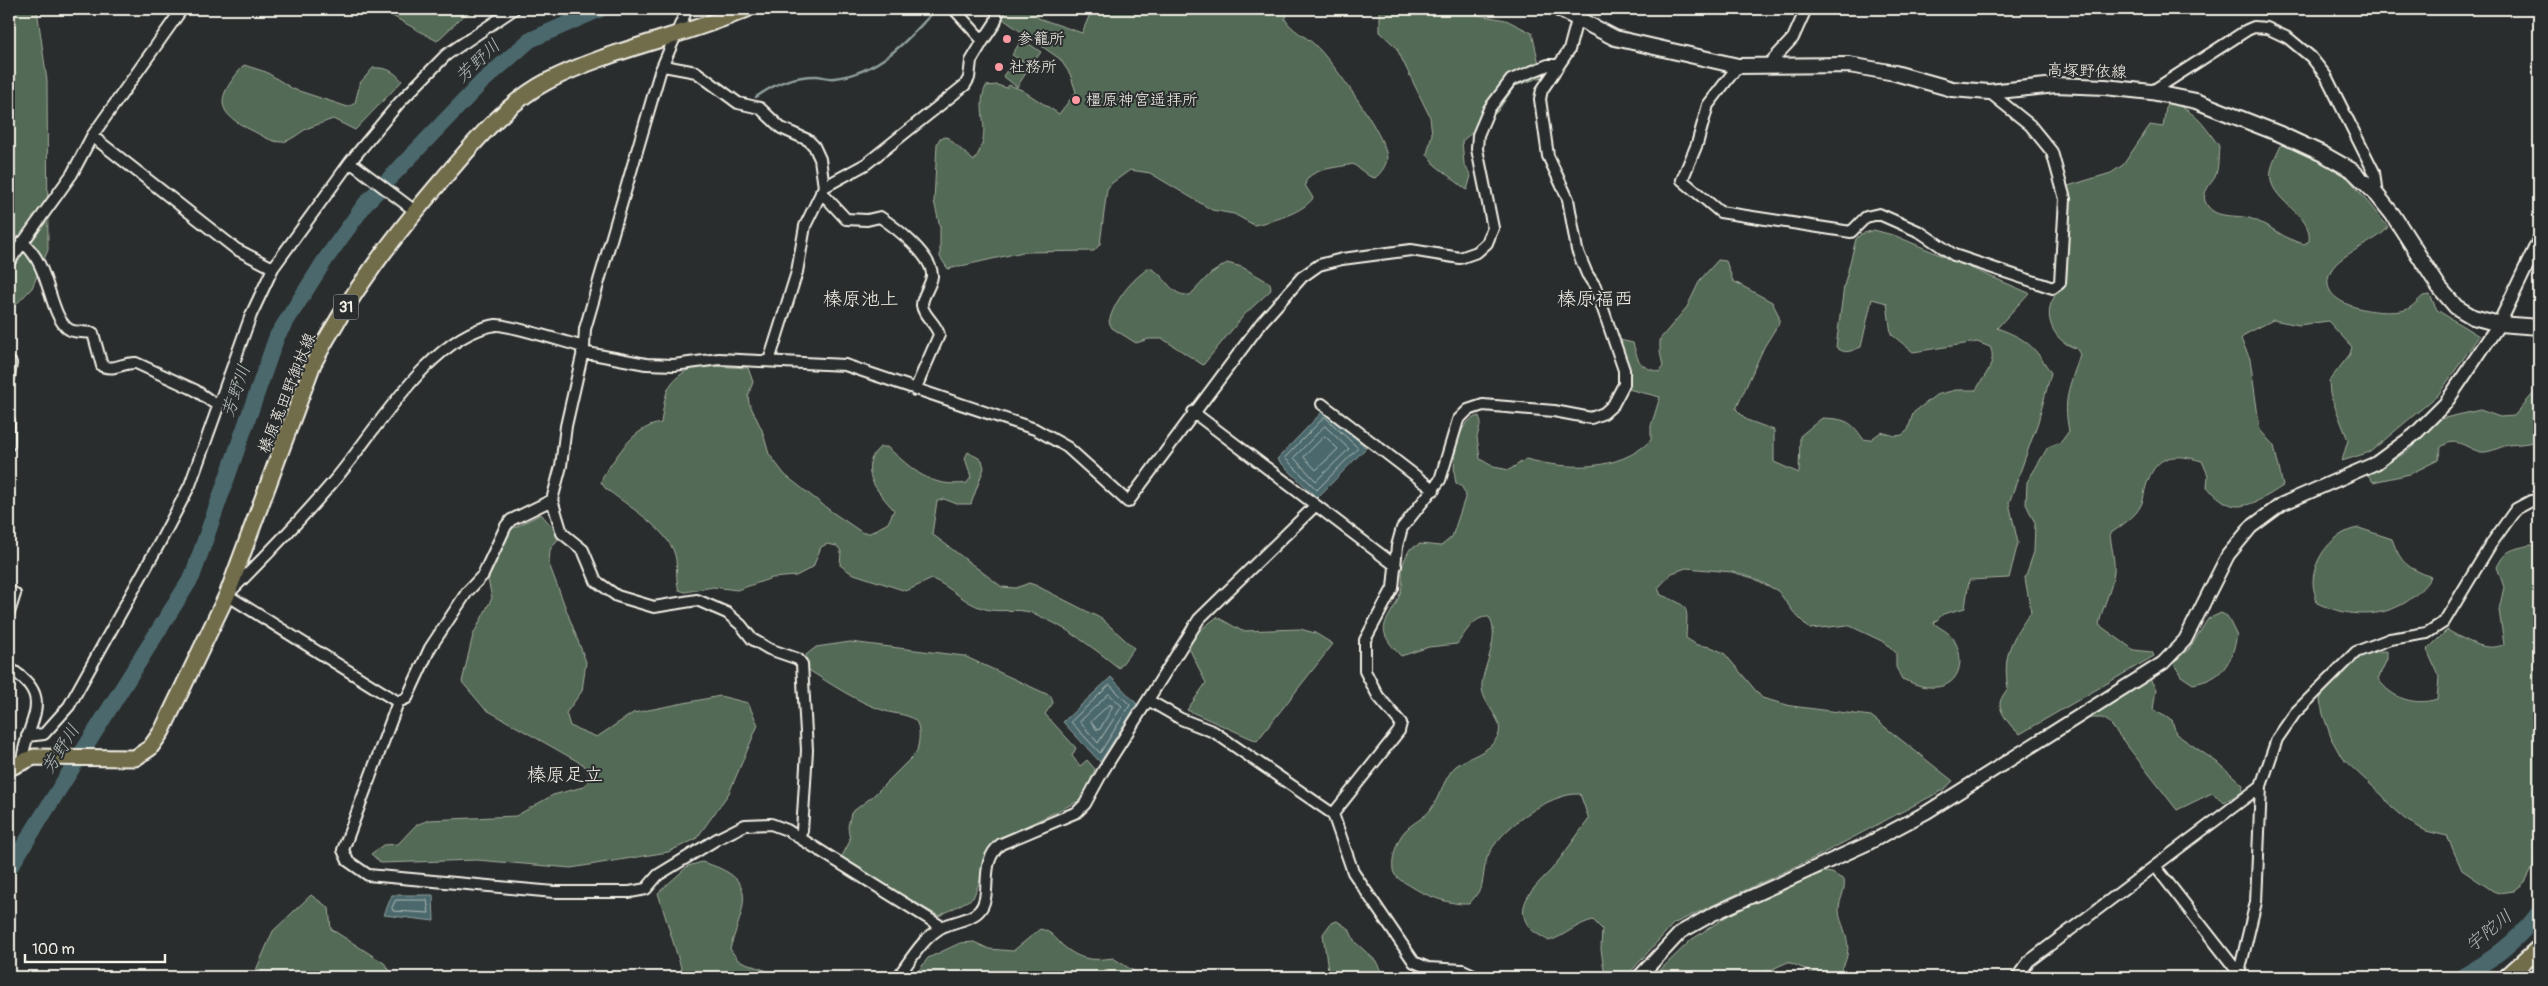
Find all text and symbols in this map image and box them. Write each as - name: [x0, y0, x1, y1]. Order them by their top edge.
- place label: 参籠所: [1017, 29, 1065, 49]
- marker: 参籠所: [1001, 33, 1013, 45]
- water label: 芳野川: [450, 34, 506, 88]
- place label: 社務所: [1009, 57, 1057, 77]
- street label: 高塚野依線: [2047, 60, 2127, 82]
- marker: 社務所: [993, 61, 1005, 73]
- place label: 橿原神宮遥拝所: [1086, 90, 1198, 110]
- marker: 橿原神宮遥拝所: [1070, 94, 1082, 106]
- district label: 榛原池上: [823, 287, 899, 311]
- district label: 榛原福西: [1557, 287, 1633, 311]
- road number: 31: [334, 294, 358, 320]
- street label: 榛原菟田野御杖線: [254, 330, 320, 456]
- water label: 芳野川: [216, 362, 256, 420]
- water label: 芳野川: [37, 720, 85, 778]
- district label: 榛原足立: [527, 763, 603, 787]
- water label: 宇陀川: [2461, 905, 2517, 957]
- scale bar: [25, 931, 165, 963]
- text: 100 m: [32, 940, 75, 959]

